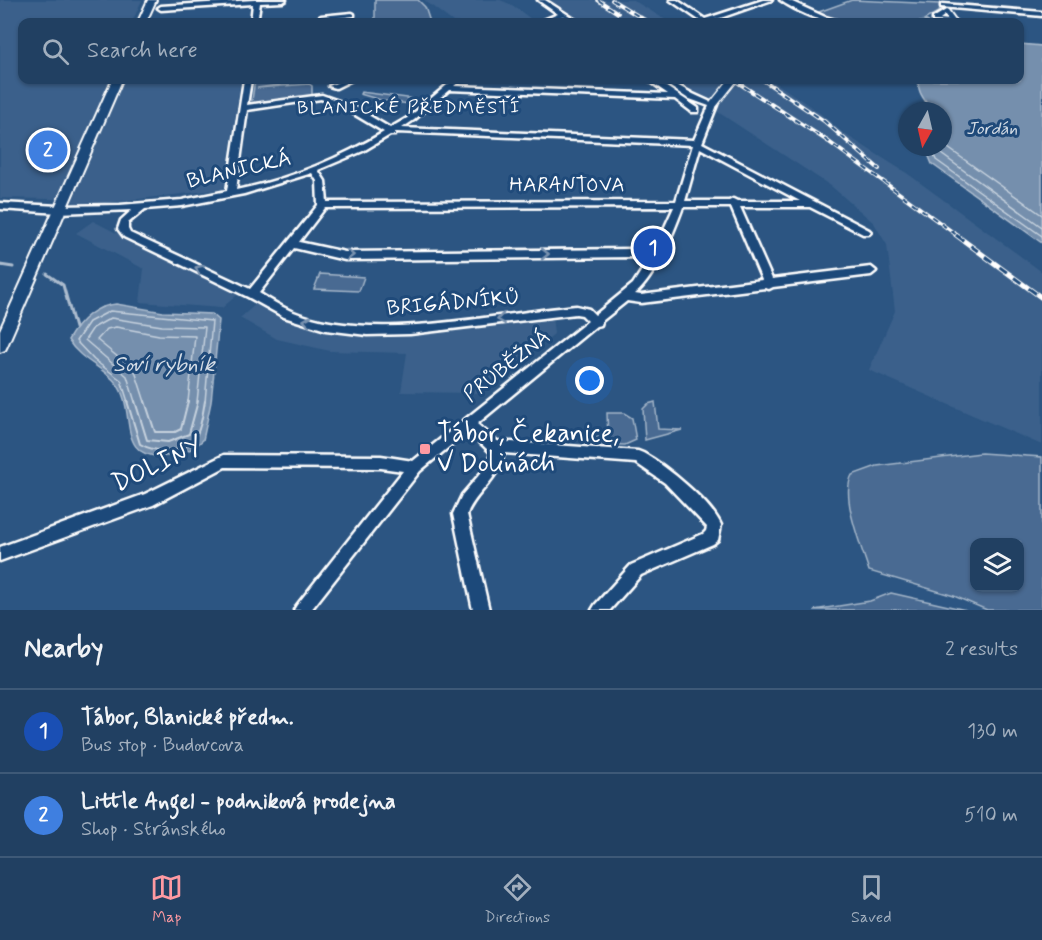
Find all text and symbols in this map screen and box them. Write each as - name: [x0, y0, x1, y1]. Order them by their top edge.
- search box: [18, 18, 1024, 84]
- icon: search: [39, 35, 72, 68]
- text: Search here: [87, 37, 198, 65]
- district label: BLANICKÉ PŘEDMĚSTÍ: [297, 96, 521, 120]
- north arrow: [898, 102, 952, 156]
- water label: Jordán: [966, 117, 1018, 141]
- pin: 2: [28, 128, 68, 172]
- street label: BLANICKÁ: [184, 144, 294, 196]
- street label: HARANTOVA: [509, 171, 625, 199]
- pin: 1: [634, 226, 672, 270]
- one-way arrow: [540, 248, 549, 260]
- one-way arrow: [345, 249, 354, 261]
- one-way arrow: [195, 265, 206, 277]
- street label: BRIGÁDNÍKŮ: [386, 283, 520, 323]
- one-way arrow: [497, 313, 506, 325]
- one-way arrow: [303, 316, 312, 328]
- street label: PRŮBĚŽNÁ: [458, 323, 556, 409]
- water label: Soví rybník: [113, 351, 217, 379]
- your location: [575, 366, 604, 395]
- place label: Tábor, Čekanice, V Dolinách: [437, 417, 619, 481]
- street label: DOLINY: [107, 429, 210, 501]
- marker: Tábor, Čekanice, V Dolinách: [418, 442, 432, 456]
- map controls: [970, 538, 1024, 592]
- button: layers: [970, 538, 1024, 592]
- text: Nearby: [24, 632, 103, 666]
- text: 2 results: [945, 636, 1018, 663]
- text: Tábor, Blanické předm.: [81, 704, 294, 732]
- text: 1: [39, 718, 48, 745]
- text: 130 m: [967, 718, 1018, 745]
- text: Bus stop · Budovcova: [81, 732, 244, 759]
- text: Little Angel - podniková prodejna: [81, 788, 396, 816]
- text: 2: [39, 802, 48, 829]
- text: 510 m: [964, 802, 1018, 829]
- text: Shop · Stránského: [81, 816, 226, 843]
- tab: Map: [150, 871, 183, 928]
- tab: Directions: [484, 871, 550, 928]
- tab: Saved: [851, 871, 892, 928]

